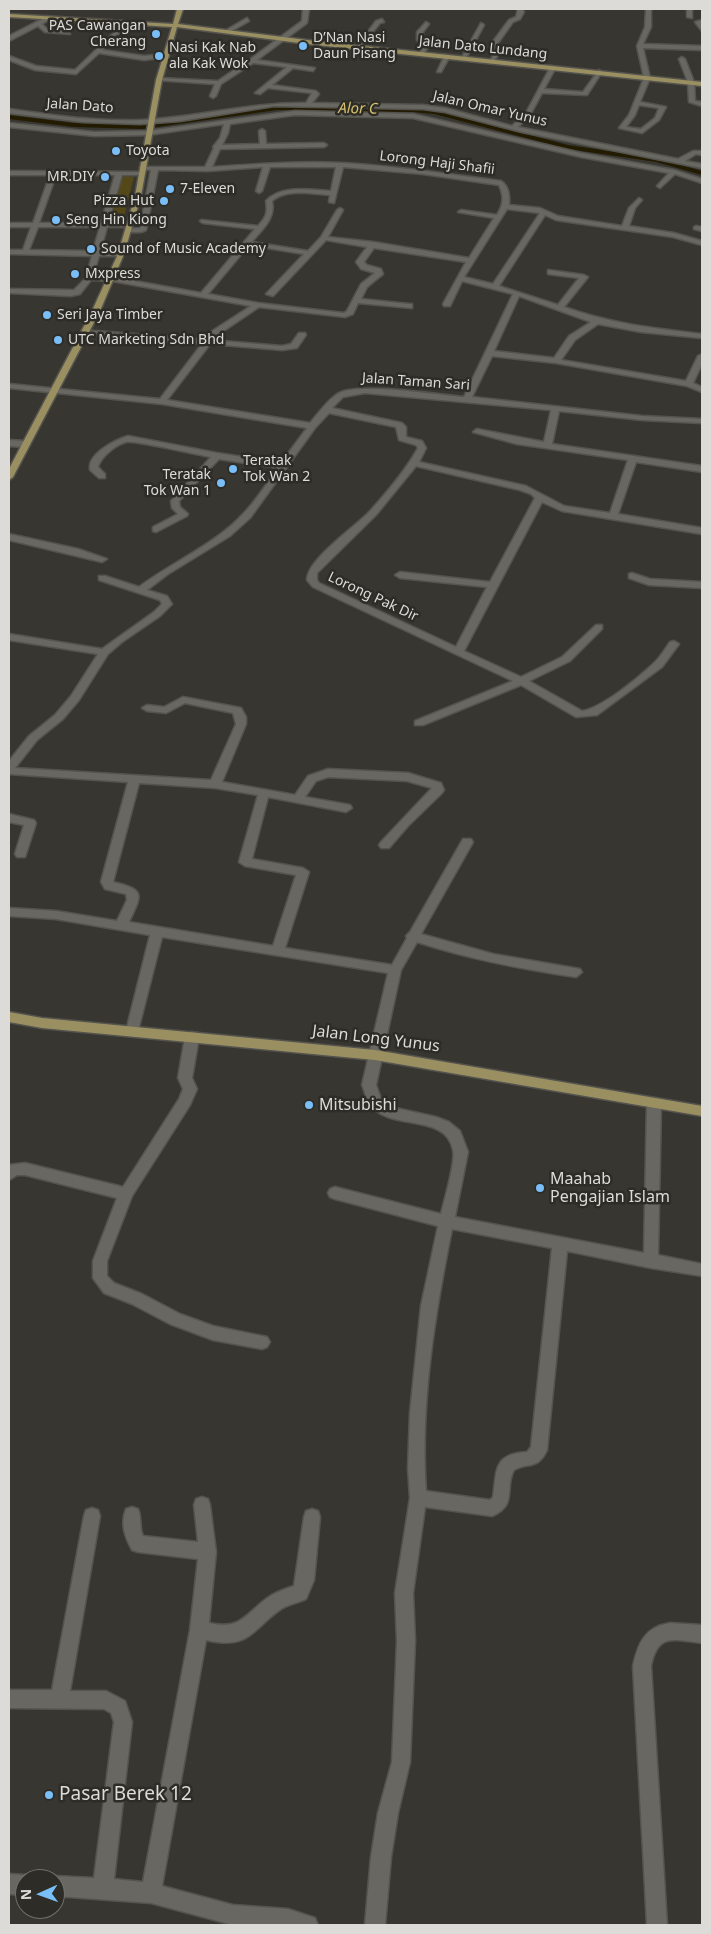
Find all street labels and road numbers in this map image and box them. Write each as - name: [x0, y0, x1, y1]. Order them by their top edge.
- street label: Jalan Dato Lundang: [418, 33, 548, 63]
- street label: Jalan Omar Yunus: [431, 88, 549, 130]
- street label: Jalan Dato: [46, 95, 114, 117]
- street label: Lorong Haji Shafii: [378, 148, 496, 178]
- street label: Jalan Taman Sari: [361, 370, 471, 394]
- street label: Lorong Pak Dir: [325, 569, 421, 625]
- street label: Jalan Long Yunus: [311, 1022, 441, 1056]

